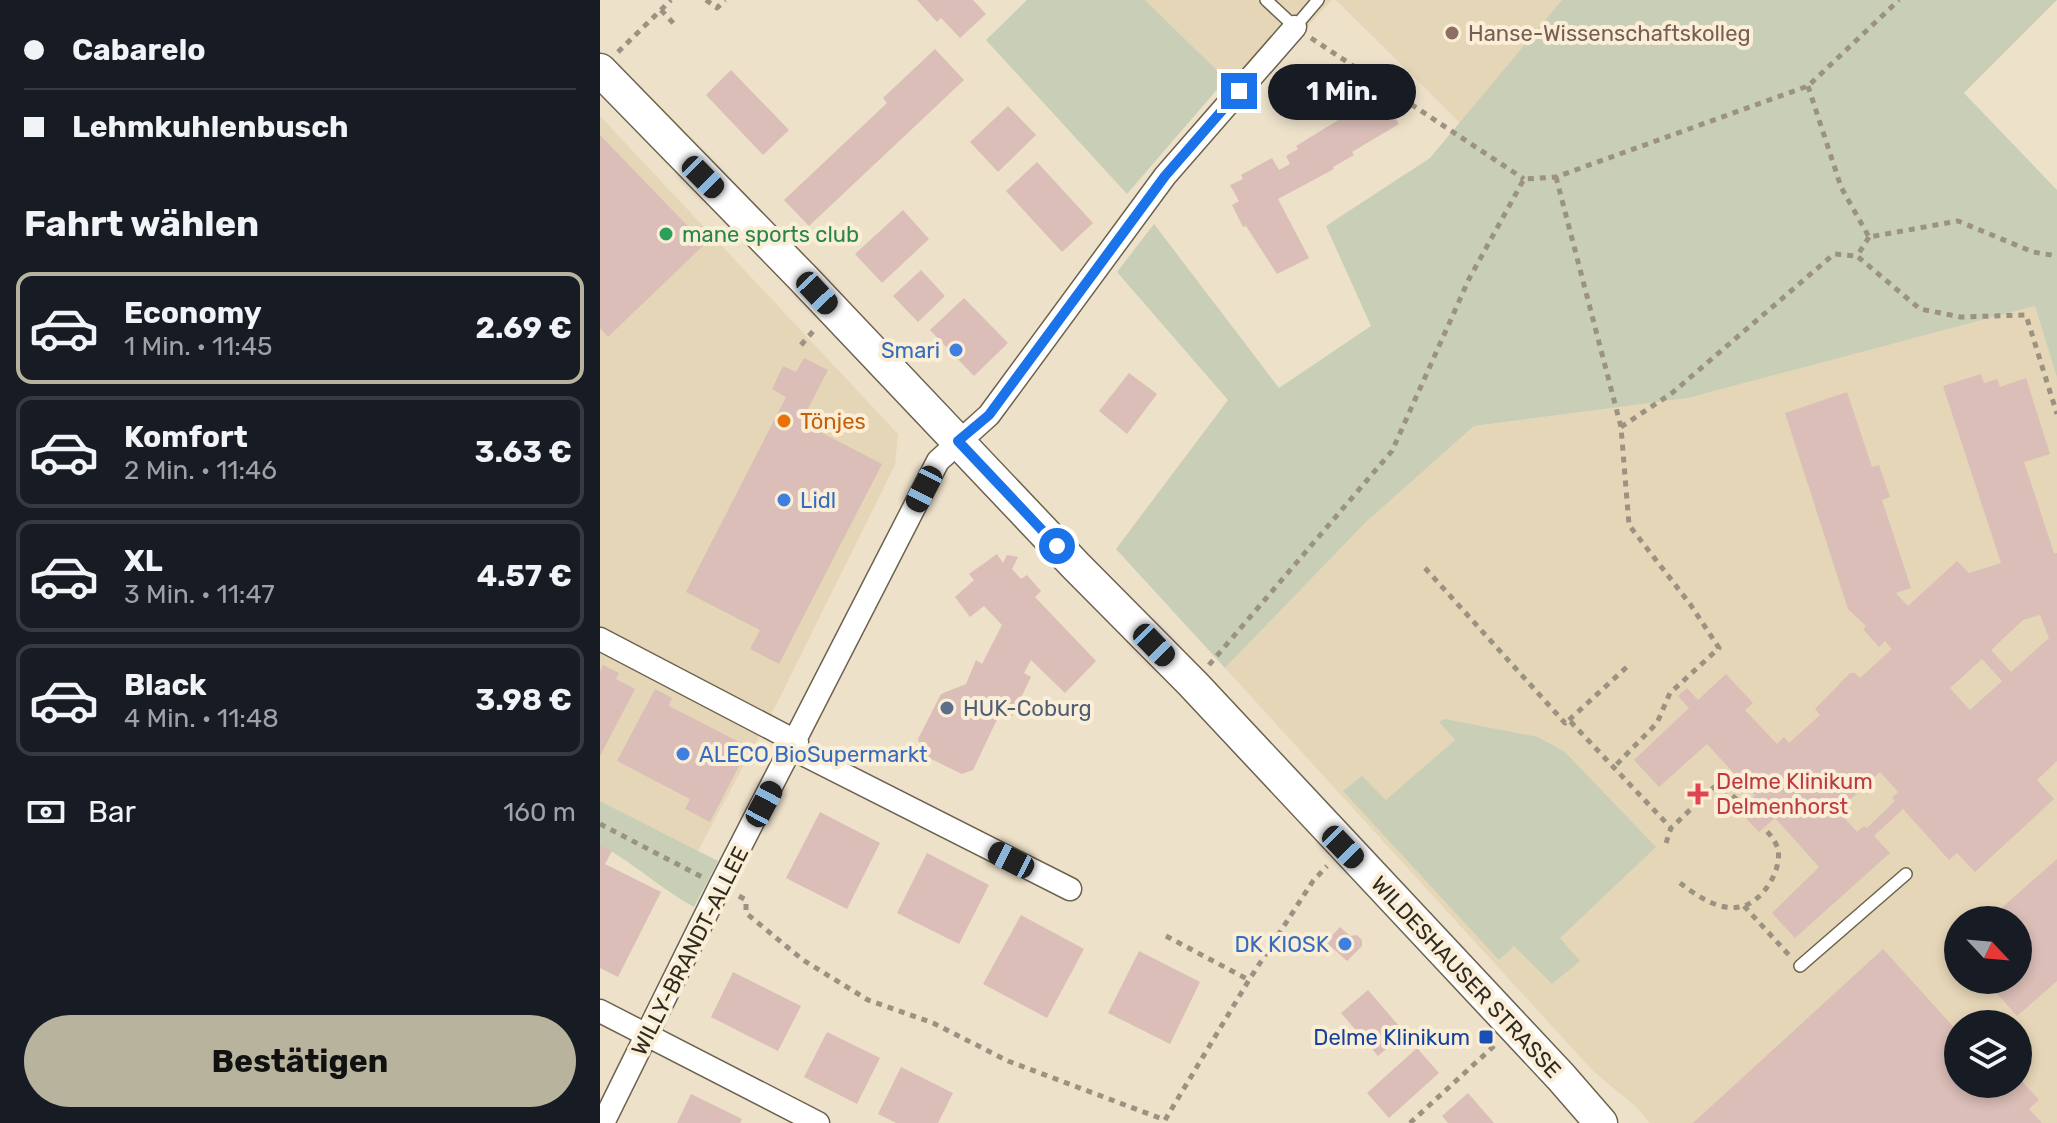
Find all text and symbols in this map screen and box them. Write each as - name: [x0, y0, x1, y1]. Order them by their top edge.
- place label: Hanse-Wissenschaftskolleg: [1468, 20, 1751, 47]
- marker: Hanse-Wissenschaftskolleg: [1443, 24, 1461, 42]
- text: Cabarelo: [72, 32, 206, 68]
- callout: 1 Min.: [1267, 63, 1415, 119]
- route end: [1221, 73, 1257, 109]
- text: 1 Min.: [1306, 76, 1378, 107]
- text: Lehmkuhlenbusch: [72, 109, 348, 145]
- car: [678, 152, 728, 202]
- text: Fahrt wählen: [24, 202, 259, 245]
- place label: mane sports club: [682, 221, 859, 248]
- marker: mane sports club: [657, 225, 675, 243]
- car: [792, 267, 842, 319]
- icon: car: [28, 292, 100, 364]
- text: Economy: [124, 295, 262, 331]
- text: 2.69 €: [475, 310, 572, 346]
- text: 1 Min. · 11:45: [124, 331, 273, 362]
- place label: Smari: [881, 337, 940, 364]
- marker: Smari: [947, 341, 965, 359]
- place label: Tönjes: [800, 408, 866, 435]
- marker: Tönjes: [775, 412, 793, 430]
- icon: car: [28, 416, 100, 488]
- text: Komfort: [124, 419, 248, 455]
- text: 3.63 €: [475, 434, 572, 470]
- text: 2 Min. · 11:46: [124, 455, 277, 486]
- car: [902, 462, 946, 516]
- place label: Lidl: [800, 487, 836, 514]
- marker: Lidl: [775, 491, 793, 509]
- route start: [1039, 528, 1075, 564]
- icon: car: [28, 540, 100, 612]
- text: XL: [124, 543, 163, 579]
- text: 4.57 €: [477, 558, 572, 594]
- text: 3 Min. · 11:47: [124, 579, 275, 610]
- car: [1129, 619, 1179, 671]
- icon: car: [28, 664, 100, 736]
- text: Black: [124, 667, 207, 703]
- text: 3.98 €: [475, 682, 572, 718]
- place label: HUK-Coburg: [963, 695, 1092, 722]
- marker: HUK-Coburg: [938, 699, 956, 717]
- text: 4 Min. · 11:48: [124, 703, 279, 734]
- place label: ALECO BioSupermarkt: [699, 741, 928, 768]
- marker: ALECO BioSupermarkt: [674, 745, 692, 763]
- place label: Delme Klinikum Delmenhorst: [1716, 768, 1873, 820]
- car: [742, 777, 786, 831]
- marker: Delme Klinikum Delmenhorst: [1687, 783, 1709, 805]
- icon: cash: [24, 790, 68, 834]
- text: Bar: [88, 794, 136, 830]
- text: 160 m: [503, 797, 576, 828]
- car: [1318, 821, 1368, 873]
- car: [984, 838, 1038, 882]
- street label: WILLY-BRANDT-ALLEE: [626, 842, 754, 1060]
- street label: WILDESHAUSER STRASSE: [1365, 870, 1567, 1084]
- north arrow: [1944, 906, 2032, 994]
- map controls: [1944, 906, 2032, 1098]
- place label: DK KIOSK: [1234, 931, 1329, 958]
- marker: DK KIOSK: [1336, 935, 1354, 953]
- button: layers: [1944, 1010, 2032, 1098]
- button: Bestätigen: [24, 1015, 576, 1107]
- place label: Delme Klinikum: [1313, 1024, 1470, 1051]
- marker: Delme Klinikum: [1477, 1028, 1495, 1046]

